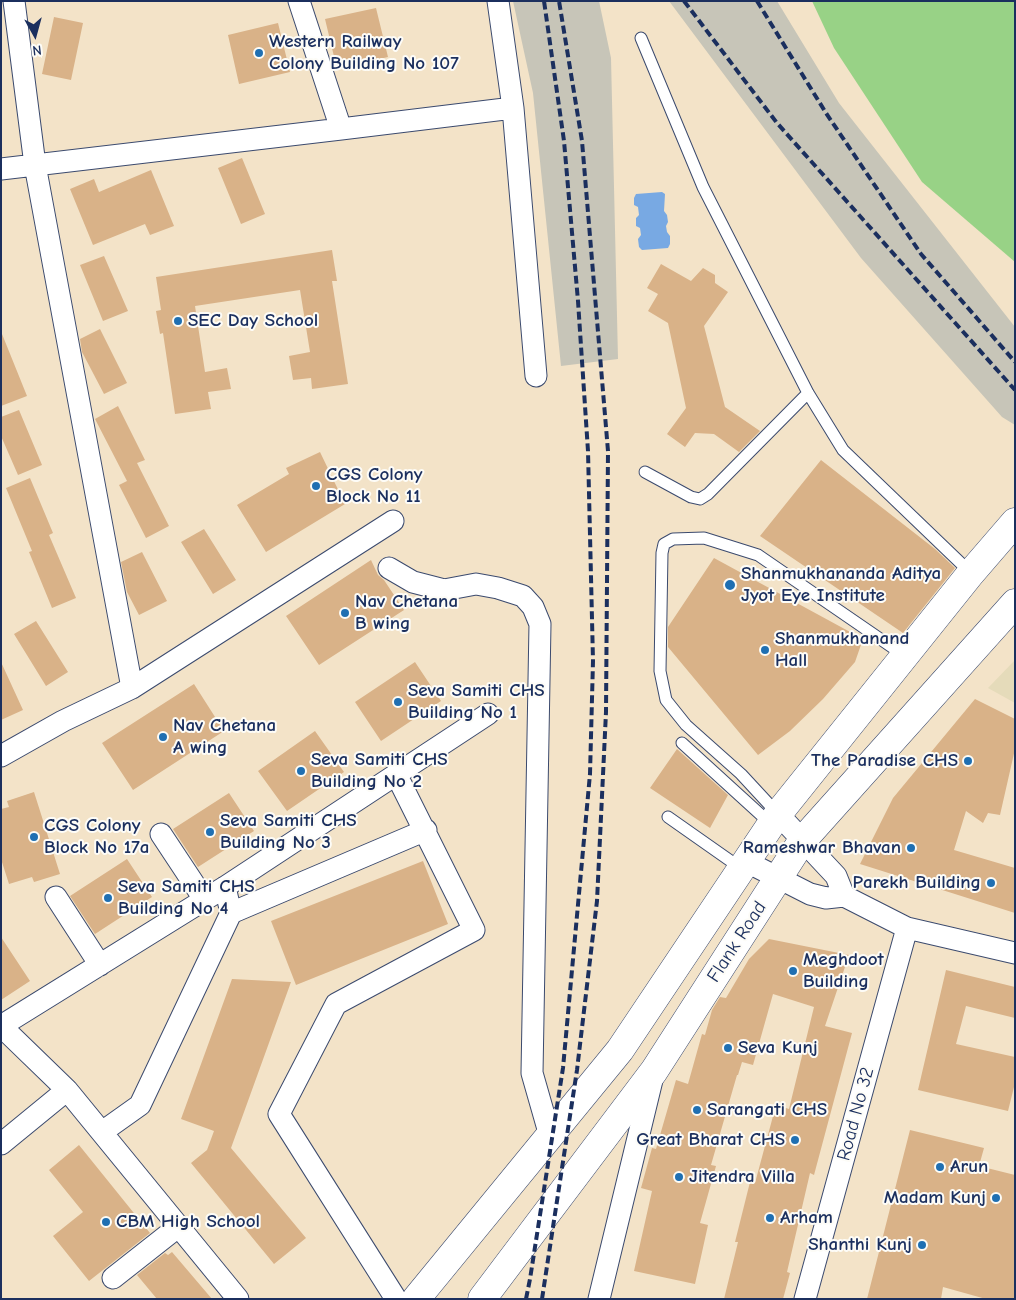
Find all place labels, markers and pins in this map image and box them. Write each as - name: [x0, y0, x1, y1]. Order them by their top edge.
- place label: Western Railway Colony Building No 107: [269, 31, 459, 75]
- marker: Western Railway Colony Building No 107: [253, 47, 265, 59]
- place label: SEC Day School: [188, 310, 318, 332]
- marker: SEC Day School: [172, 315, 184, 327]
- place label: CGS Colony Block No 11: [326, 464, 423, 508]
- marker: CGS Colony Block No 11: [310, 480, 322, 492]
- place label: Shanmukhananda Aditya Jyot Eye Institute: [741, 563, 941, 607]
- marker: Shanmukhananda Aditya Jyot Eye Institute: [723, 578, 737, 592]
- place label: Nav Chetana B wing: [355, 591, 458, 635]
- marker: Nav Chetana B wing: [339, 607, 351, 619]
- place label: Shanmukhanand Hall: [775, 628, 909, 672]
- marker: Shanmukhanand Hall: [759, 644, 771, 656]
- place label: Seva Samiti CHS Building No 1: [408, 680, 545, 724]
- marker: Seva Samiti CHS Building No 1: [392, 696, 404, 708]
- place label: Nav Chetana A wing: [173, 715, 276, 759]
- marker: Nav Chetana A wing: [157, 731, 169, 743]
- place label: Seva Samiti CHS Building No 2: [311, 749, 448, 793]
- place label: The Paradise CHS: [811, 750, 958, 772]
- marker: The Paradise CHS: [962, 755, 974, 767]
- marker: Seva Samiti CHS Building No 2: [295, 765, 307, 777]
- place label: Seva Samiti CHS Building No 3: [220, 810, 357, 854]
- place label: CGS Colony Block No 17a: [44, 815, 150, 859]
- marker: Seva Samiti CHS Building No 3: [204, 826, 216, 838]
- marker: CGS Colony Block No 17a: [28, 831, 40, 843]
- place label: Rameshwar Bhavan: [743, 837, 901, 859]
- marker: Rameshwar Bhavan: [905, 842, 917, 854]
- place label: Parekh Building: [853, 872, 981, 894]
- place label: Seva Samiti CHS Building No 4: [118, 876, 255, 920]
- marker: Parekh Building: [985, 877, 997, 889]
- marker: Seva Samiti CHS Building No 4: [102, 892, 114, 904]
- place label: Meghdoot Building: [803, 949, 884, 993]
- marker: Meghdoot Building: [787, 965, 799, 977]
- place label: Seva Kunj: [738, 1037, 818, 1059]
- marker: Seva Kunj: [722, 1042, 734, 1054]
- place label: Sarangati CHS: [707, 1099, 827, 1121]
- marker: Sarangati CHS: [691, 1104, 703, 1116]
- place label: Great Bharat CHS: [636, 1129, 785, 1151]
- marker: Great Bharat CHS: [789, 1134, 801, 1146]
- place label: Arun: [950, 1156, 988, 1178]
- marker: Arun: [934, 1161, 946, 1173]
- place label: Jitendra Villa: [689, 1166, 795, 1188]
- marker: Jitendra Villa: [673, 1171, 685, 1183]
- place label: Madam Kunj: [884, 1187, 986, 1209]
- marker: Madam Kunj: [990, 1192, 1002, 1204]
- place label: Arham: [780, 1207, 833, 1229]
- place label: CBM High School: [116, 1211, 260, 1233]
- marker: Arham: [764, 1212, 776, 1224]
- marker: CBM High School: [100, 1216, 112, 1228]
- place label: Shanthi Kunj: [808, 1234, 912, 1256]
- marker: Shanthi Kunj: [916, 1239, 928, 1251]

